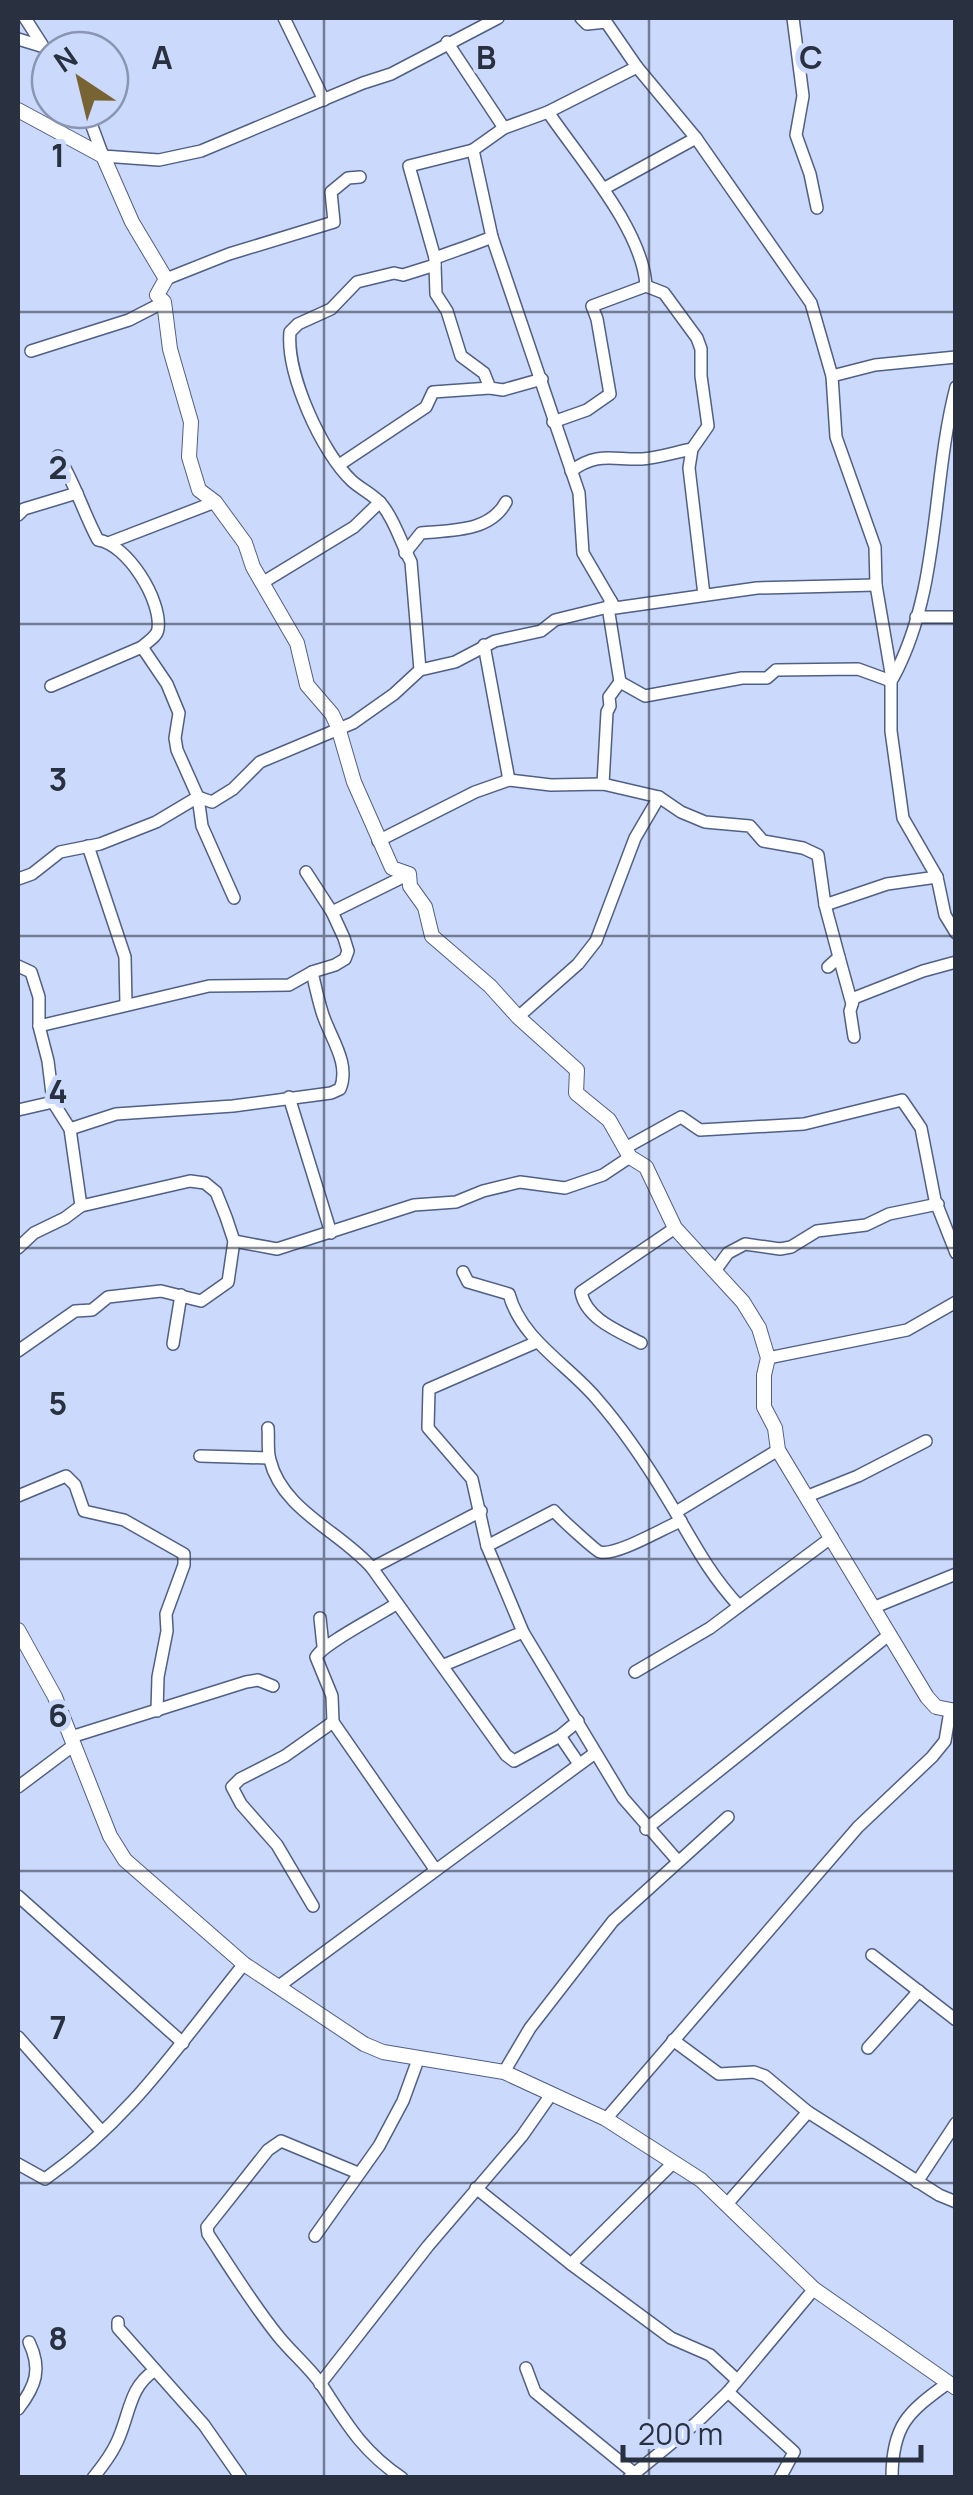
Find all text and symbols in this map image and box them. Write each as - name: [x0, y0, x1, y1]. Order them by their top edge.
- north arrow: [30, 30, 130, 130]
- text: A: [151, 35, 173, 79]
- text: B: [476, 35, 496, 79]
- text: C: [799, 35, 823, 79]
- text: N: [46, 37, 84, 80]
- text: 1: [51, 133, 65, 177]
- text: 2: [48, 445, 68, 489]
- text: 3: [49, 757, 67, 801]
- text: 4: [48, 1069, 68, 1113]
- text: 5: [49, 1381, 67, 1425]
- text: 6: [48, 1693, 68, 1737]
- text: 7: [49, 2005, 67, 2049]
- text: 8: [48, 2316, 68, 2360]
- scale bar: [623, 2400, 920, 2462]
- text: 200 m: [638, 2413, 723, 2454]

